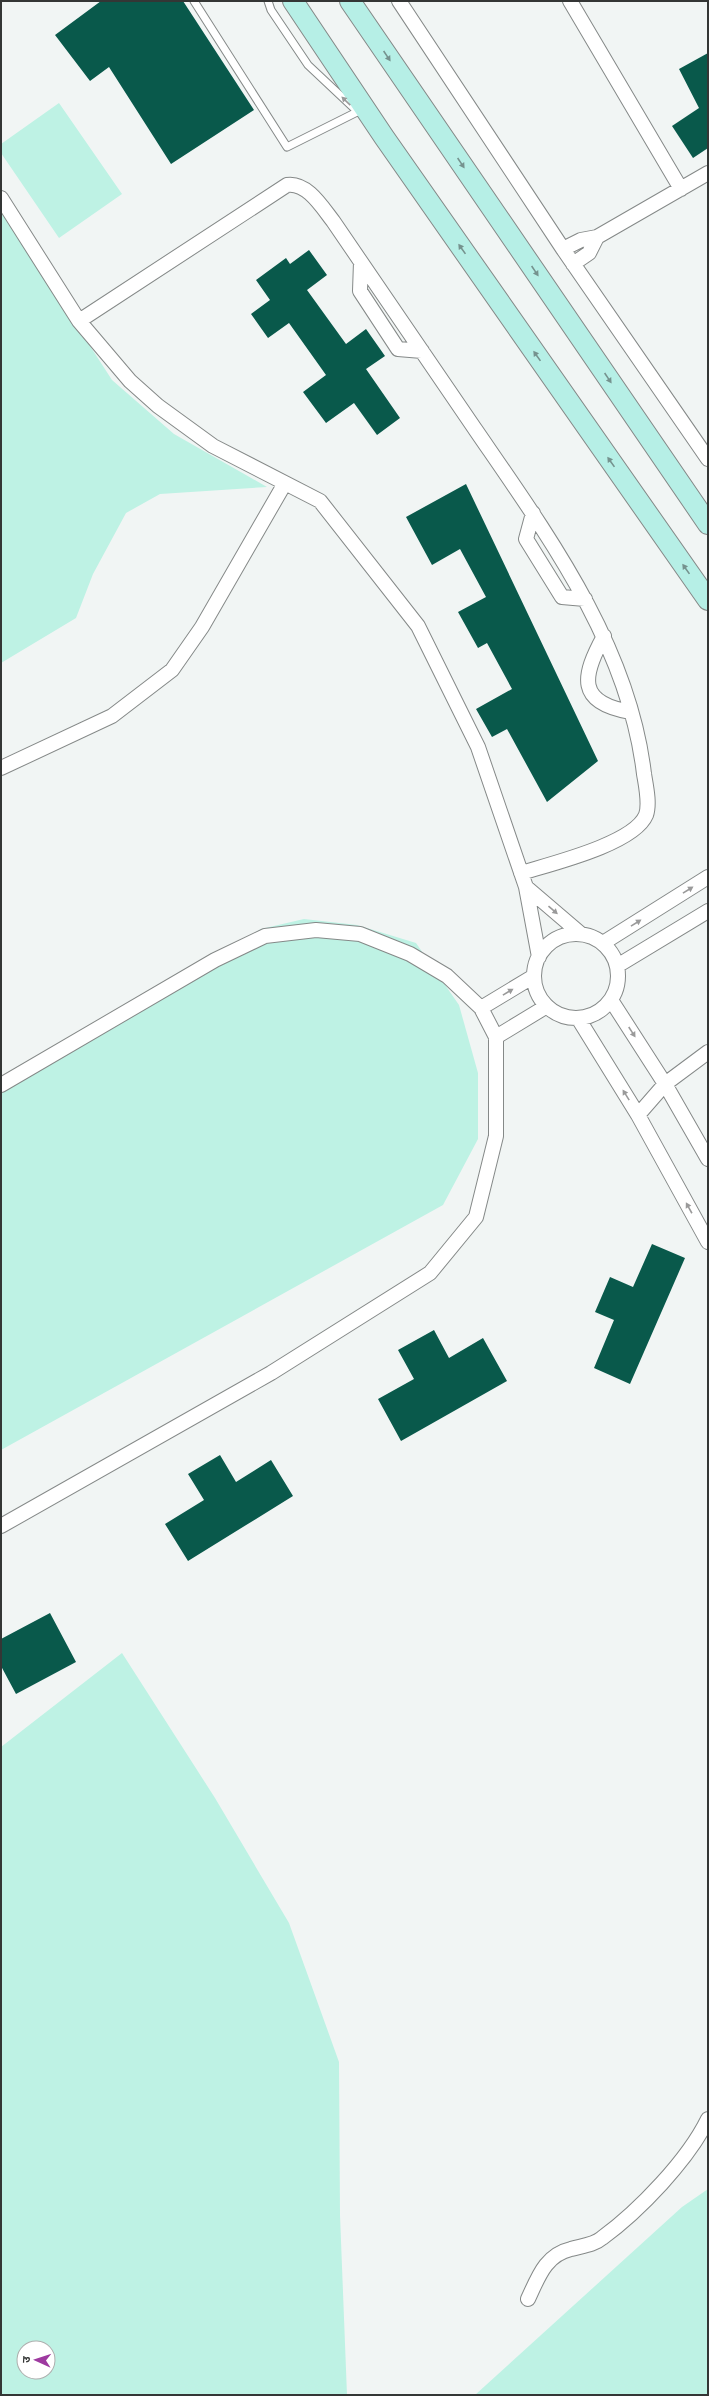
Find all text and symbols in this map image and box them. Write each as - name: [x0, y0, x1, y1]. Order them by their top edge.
- one-way arrow: [383, 51, 391, 61]
- one-way arrow: [341, 96, 351, 106]
- one-way arrow: [457, 158, 465, 169]
- one-way arrow: [458, 244, 466, 254]
- one-way arrow: [531, 265, 538, 276]
- one-way arrow: [533, 350, 541, 361]
- one-way arrow: [604, 373, 612, 383]
- one-way arrow: [607, 457, 615, 467]
- one-way arrow: [682, 563, 690, 574]
- one-way arrow: [682, 886, 694, 893]
- one-way arrow: [548, 906, 559, 915]
- one-way arrow: [630, 919, 642, 926]
- one-way arrow: [502, 988, 514, 995]
- one-way arrow: [628, 1027, 636, 1037]
- one-way arrow: [622, 1089, 629, 1101]
- one-way arrow: [686, 1202, 693, 1214]
- north arrow: [16, 2340, 56, 2380]
- text: उ: [19, 2355, 32, 2363]

